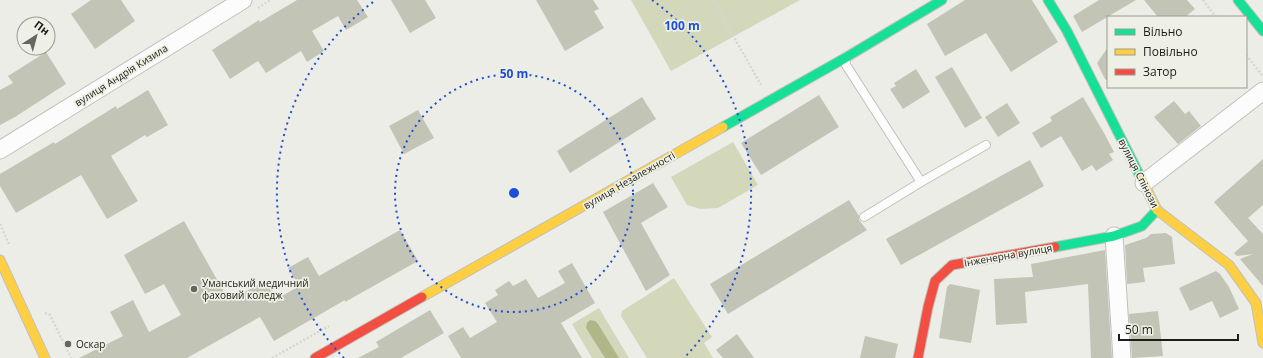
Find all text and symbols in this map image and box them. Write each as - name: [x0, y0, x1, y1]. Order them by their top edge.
- north arrow: [16, 16, 56, 56]
- legend: [1107, 16, 1247, 88]
- text: Пн: [31, 17, 53, 38]
- text: 100 m: [664, 17, 700, 34]
- text: Вільно: [1143, 23, 1183, 40]
- street label: вулиця Андрія Кизила: [72, 41, 170, 109]
- text: Повільно: [1143, 43, 1198, 60]
- text: Затор: [1143, 63, 1177, 80]
- text: 50 m: [500, 65, 528, 82]
- street label: вулиця Спінози: [1116, 136, 1162, 210]
- street label: вулиця Незалежності: [581, 148, 677, 212]
- centre of rings: [507, 186, 521, 200]
- street label: Інженерна вулиця: [963, 240, 1053, 270]
- place label: Уманський медичний фаховий коледж: [202, 276, 309, 302]
- marker: Уманський медичний фаховий коледж: [189, 284, 199, 294]
- scale bar: [1119, 316, 1238, 342]
- text: 50 m: [1125, 321, 1153, 338]
- place label: Оскар: [76, 337, 105, 351]
- marker: Оскар: [63, 339, 73, 349]

